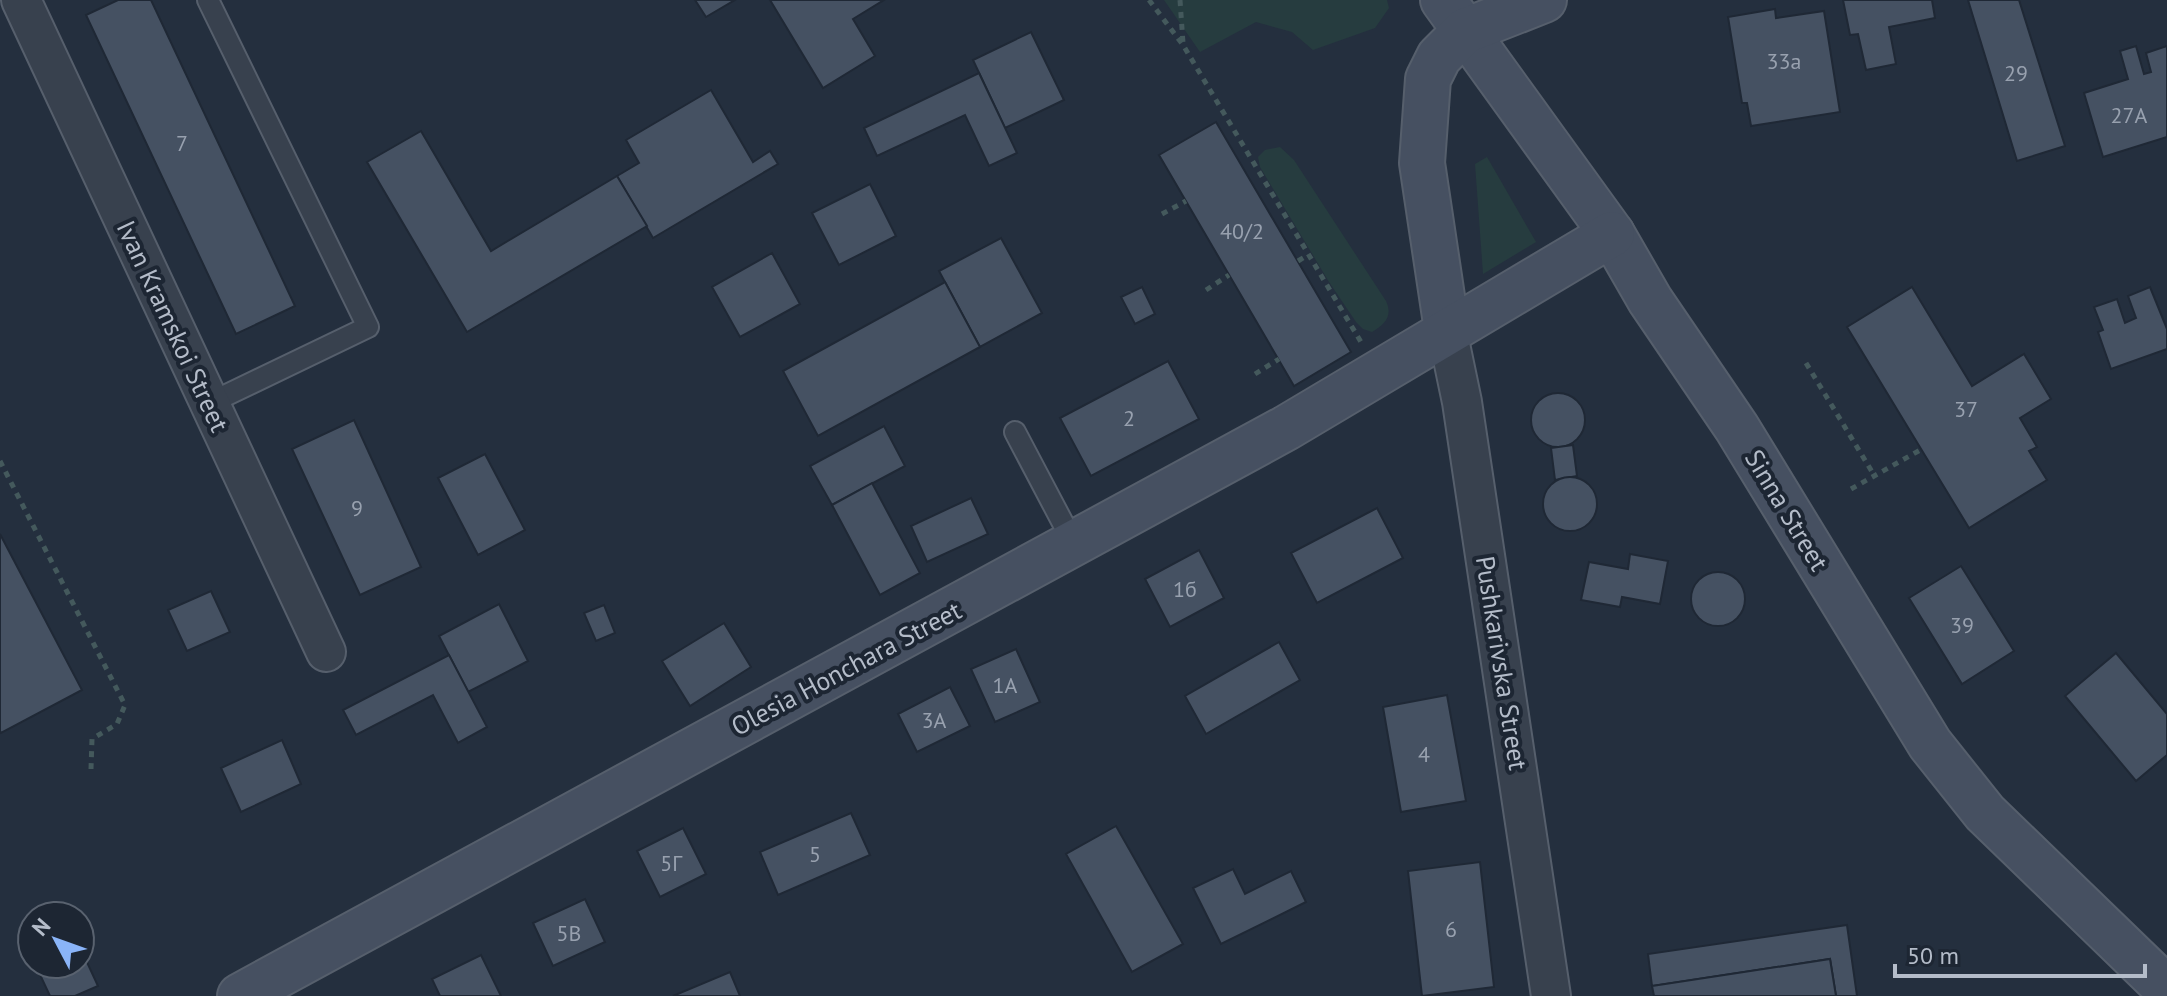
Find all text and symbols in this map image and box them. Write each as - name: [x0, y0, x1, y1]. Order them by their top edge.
- house number: 33а: [1767, 47, 1801, 75]
- house number: 29: [2004, 59, 2028, 87]
- house number: 27А: [2111, 101, 2148, 129]
- house number: 7: [176, 129, 188, 157]
- street label: Ivan Kramskoi Street: [110, 215, 237, 437]
- house number: 40/2: [1220, 217, 1264, 245]
- house number: 37: [1954, 395, 1978, 423]
- house number: 2: [1123, 404, 1135, 432]
- street label: Sinna Street: [1738, 443, 1836, 577]
- house number: 9: [351, 494, 363, 522]
- street label: Pushkarivska Street: [1469, 554, 1535, 773]
- house number: 1б: [1173, 575, 1197, 603]
- street label: Olesia Honchara Street: [725, 593, 967, 743]
- house number: 39: [1950, 611, 1974, 639]
- house number: 1А: [993, 671, 1018, 699]
- house number: 3А: [922, 706, 947, 734]
- house number: 4: [1418, 740, 1430, 768]
- house number: 5: [809, 840, 821, 868]
- house number: 5Г: [660, 849, 683, 877]
- north arrow: [16, 900, 96, 980]
- text: N: [26, 912, 56, 942]
- house number: 6: [1445, 915, 1457, 943]
- house number: 5В: [557, 919, 581, 947]
- scale bar: [1895, 928, 2145, 978]
- text: 50 m: [1907, 940, 1959, 971]

